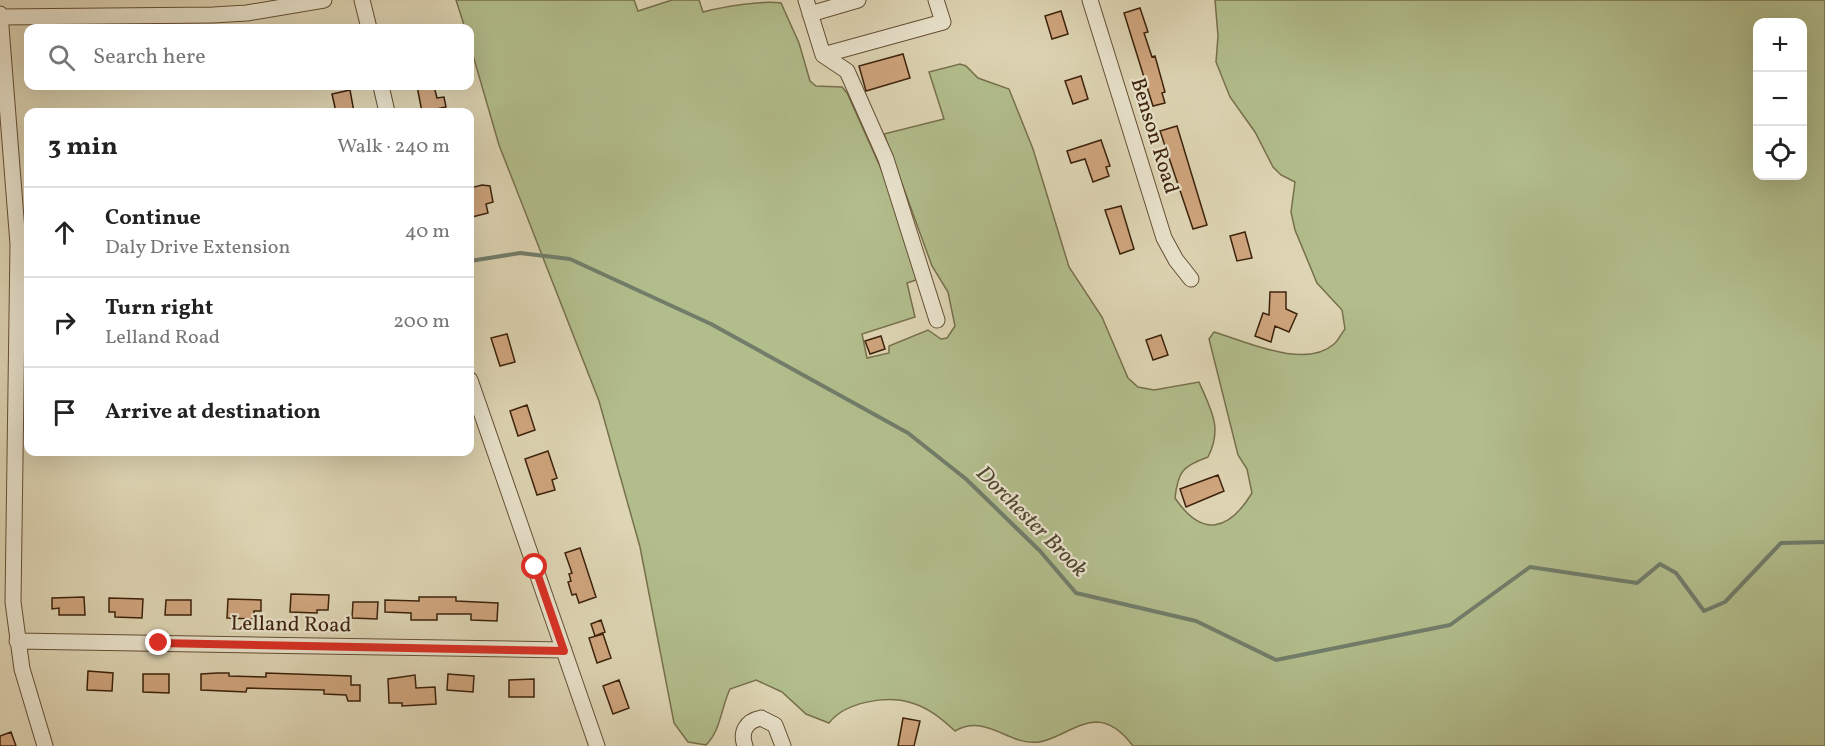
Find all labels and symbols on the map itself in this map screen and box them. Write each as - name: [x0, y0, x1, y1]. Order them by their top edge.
- street label: Benson Road: [1123, 74, 1185, 198]
- water label: Dorchester Brook: [968, 459, 1094, 585]
- route start: [521, 553, 547, 579]
- street label: Lelland Road: [230, 609, 352, 641]
- route end: [145, 629, 171, 655]

